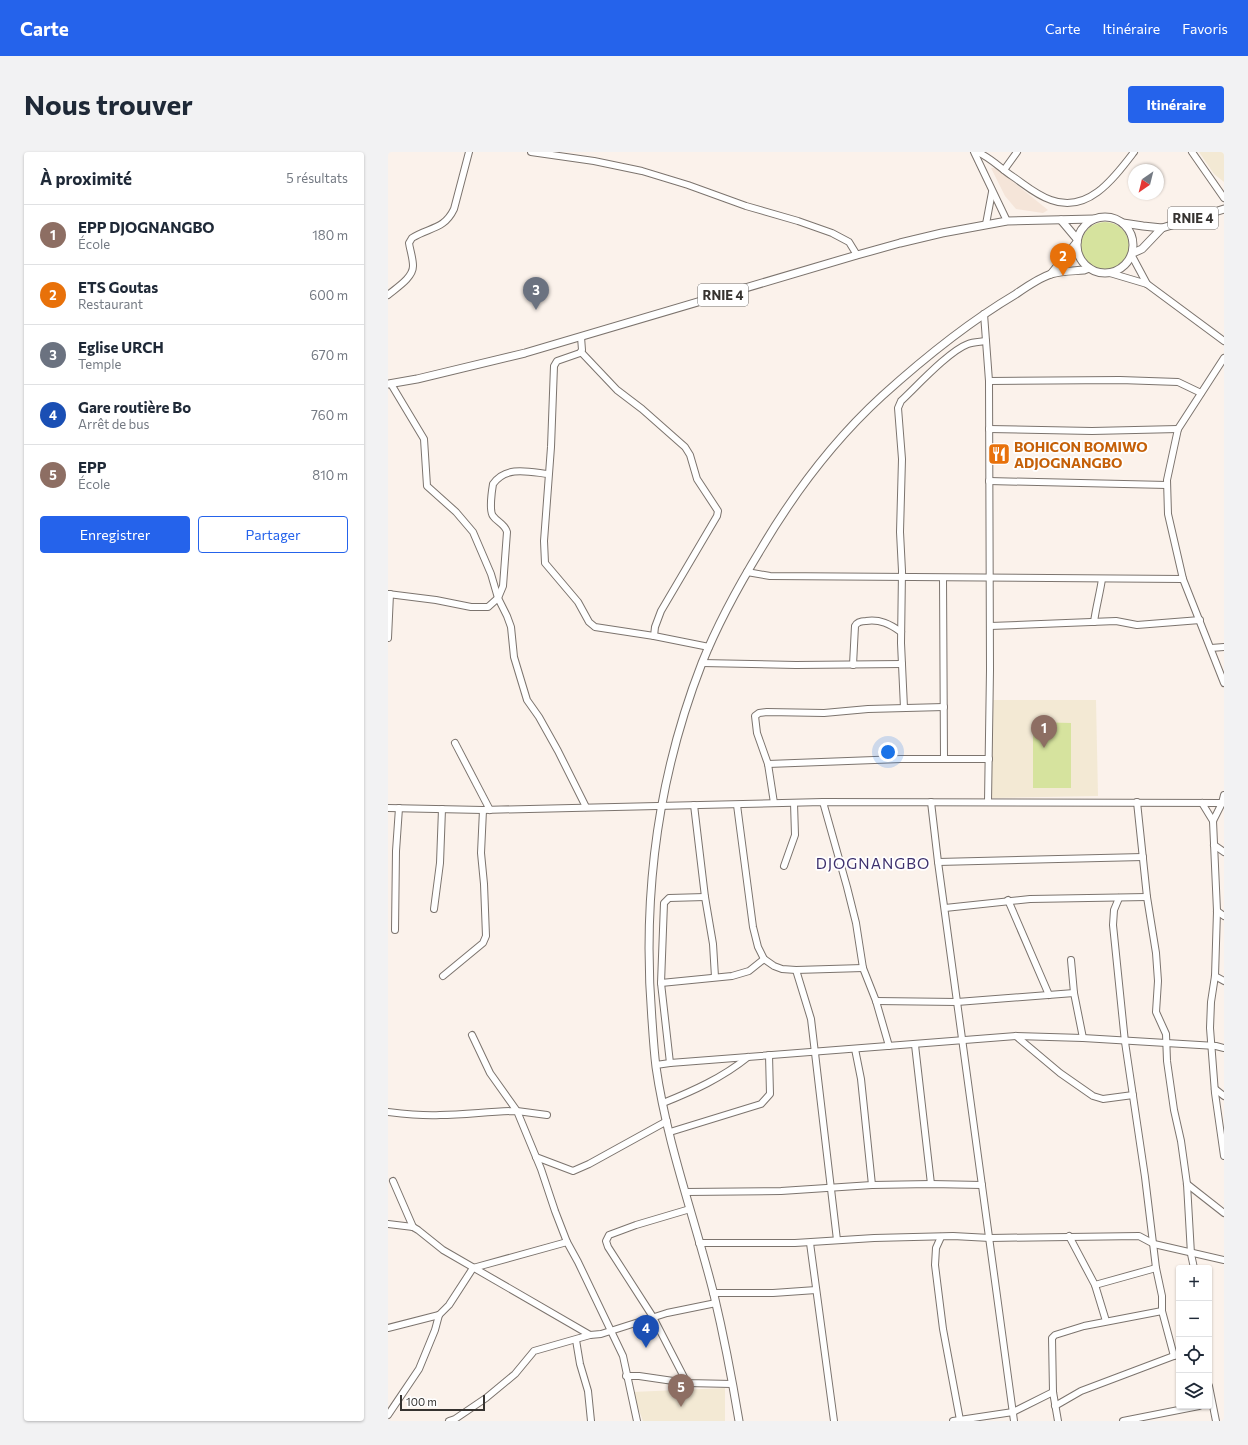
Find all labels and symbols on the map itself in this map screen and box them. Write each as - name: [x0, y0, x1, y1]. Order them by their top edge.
- north arrow: [1128, 164, 1164, 200]
- road number: RNIE 4: [1168, 207, 1218, 229]
- pin: 2: [1050, 243, 1076, 276]
- pin: 3: [523, 277, 549, 310]
- road number: RNIE 4: [698, 284, 748, 306]
- place label: BOHICON BOMIWO ADJOGNANGBO: [1014, 438, 1148, 471]
- restaurant icon: BOHICON BOMIWO ADJOGNANGBO: [986, 441, 1012, 467]
- pin: 1: [1031, 715, 1057, 748]
- your location: [878, 742, 898, 762]
- district label: DJOGNANGBO: [816, 854, 930, 872]
- pin: 4: [633, 1315, 659, 1348]
- pin: 5: [668, 1374, 694, 1407]
- scale bar: [400, 1393, 485, 1412]

